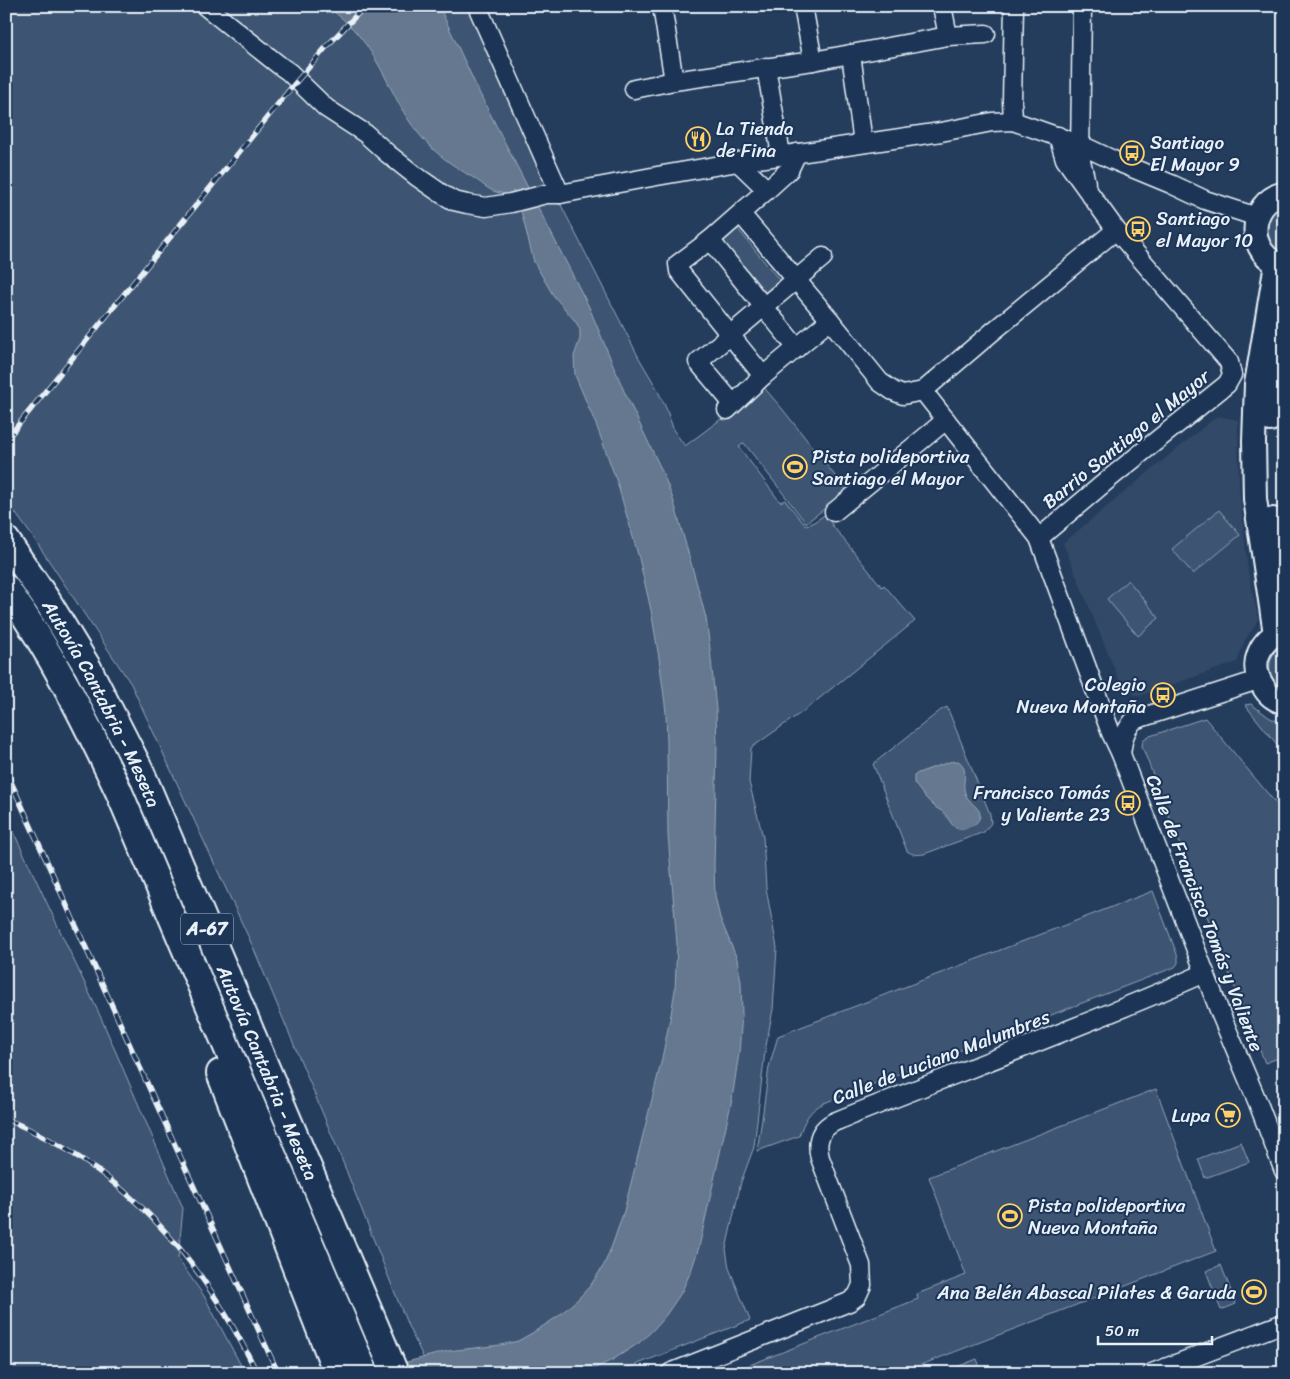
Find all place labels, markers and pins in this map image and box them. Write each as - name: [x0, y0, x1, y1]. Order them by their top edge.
- place label: La Tienda de Fina: [716, 112, 794, 167]
- restaurant icon: La Tienda de Fina: [685, 126, 711, 152]
- place label: Santiago El Mayor 9: [1150, 126, 1240, 181]
- bus stop icon: Santiago El Mayor 9: [1119, 140, 1145, 166]
- place label: Santiago el Mayor 10: [1156, 202, 1253, 257]
- bus stop icon: Santiago el Mayor 10: [1125, 216, 1151, 242]
- place label: Pista polideportiva Santiago el Mayor: [812, 440, 970, 495]
- sports icon: Pista polideportiva Santiago el Mayor: [782, 454, 808, 480]
- place label: Colegio Nueva Montaña: [1016, 668, 1146, 723]
- bus stop icon: Colegio Nueva Montaña: [1150, 682, 1176, 708]
- place label: Francisco Tomás y Valiente 23: [973, 776, 1111, 831]
- bus stop icon: Francisco Tomás y Valiente 23: [1115, 790, 1141, 816]
- place label: Lupa: [1171, 1099, 1210, 1132]
- supermarket icon: Lupa: [1215, 1102, 1241, 1128]
- place label: Pista polideportiva Nueva Montaña: [1028, 1189, 1186, 1244]
- sports icon: Pista polideportiva Nueva Montaña: [997, 1203, 1023, 1229]
- place label: Ana Belén Abascal Pilates & Garuda: [936, 1276, 1236, 1309]
- sports icon: Ana Belén Abascal Pilates & Garuda: [1241, 1279, 1267, 1305]

